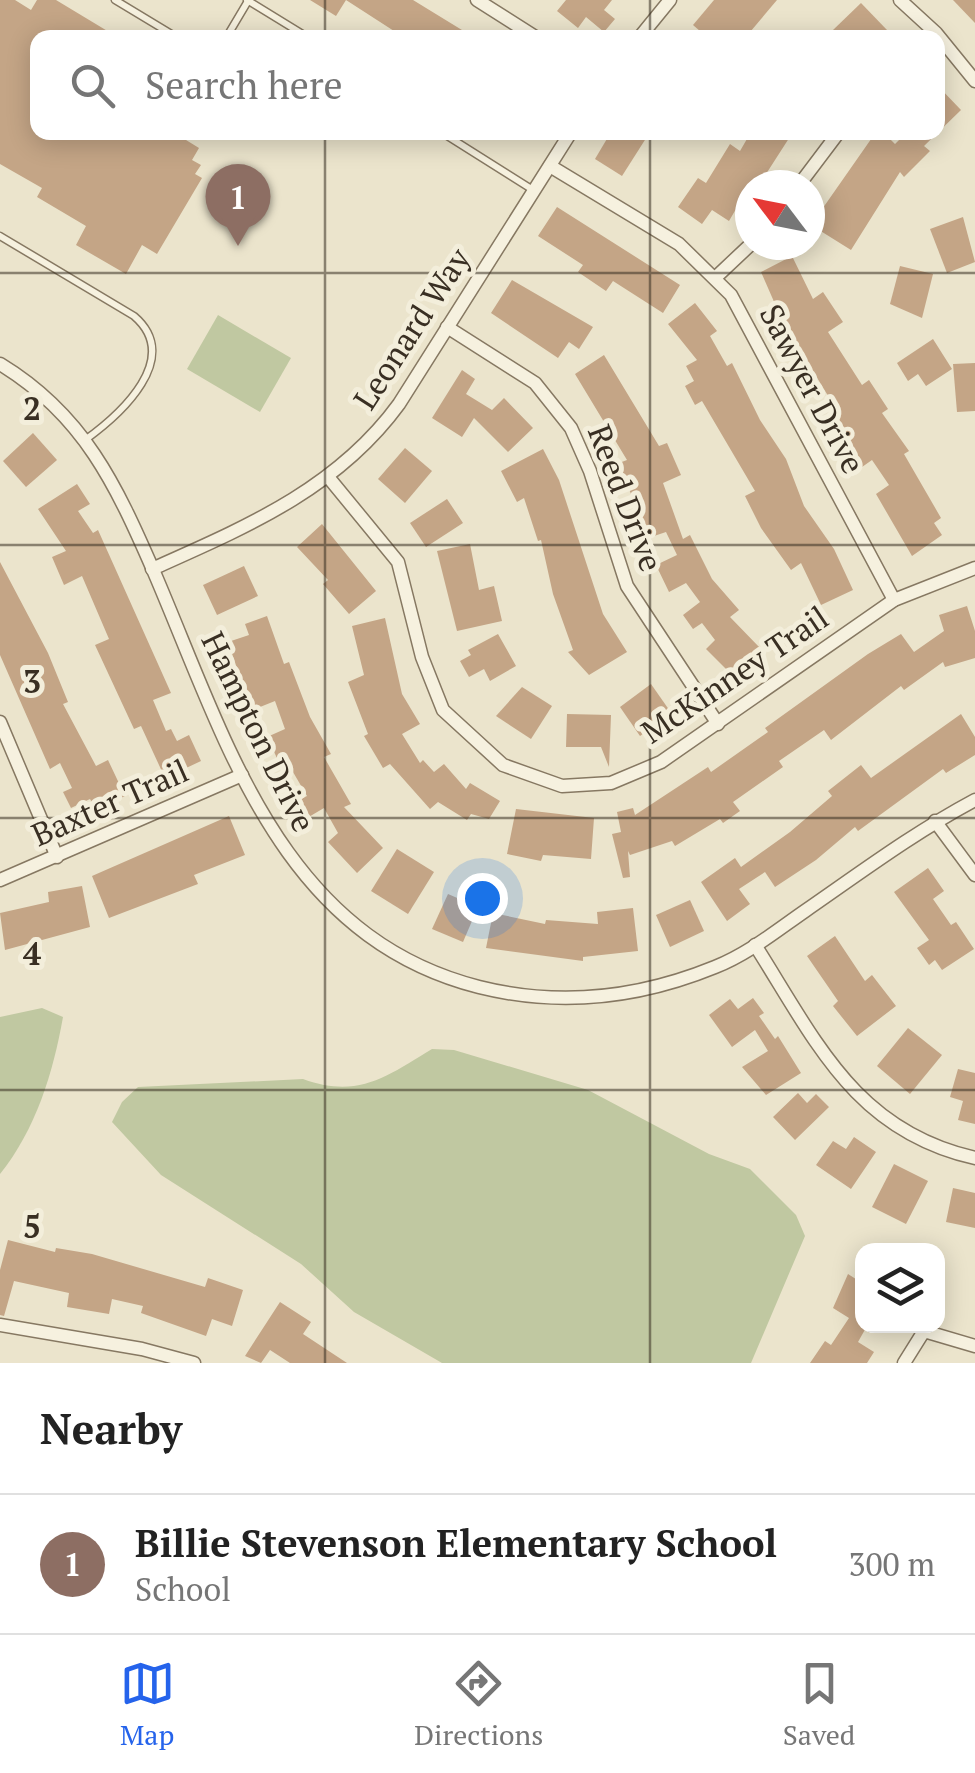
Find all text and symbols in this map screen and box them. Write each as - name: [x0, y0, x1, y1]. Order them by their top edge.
- search box: [30, 30, 945, 140]
- icon: search: [65, 58, 120, 113]
- text: Search here: [145, 60, 343, 110]
- pin: 1: [206, 164, 270, 246]
- north arrow: [735, 170, 825, 260]
- street label: Leonard Way: [343, 239, 479, 417]
- street label: Sawyer Drive: [751, 297, 875, 480]
- text: 2: [23, 387, 41, 429]
- street label: Reed Drive: [579, 418, 673, 577]
- street label: McKinney Trail: [633, 596, 836, 752]
- street label: Hampton Drive: [192, 625, 325, 839]
- text: 3: [23, 660, 41, 702]
- street label: Baxter Trail: [25, 749, 194, 855]
- your location: [457, 873, 508, 924]
- text: 4: [23, 932, 41, 974]
- text: 5: [23, 1205, 41, 1247]
- map controls: [855, 1243, 945, 1333]
- button: layers: [855, 1243, 945, 1333]
- text: Nearby: [40, 1400, 182, 1456]
- text: Billie Stevenson Elementary School: [135, 1518, 777, 1568]
- text: 1: [63, 1543, 82, 1585]
- text: 300 m: [848, 1543, 935, 1585]
- text: School: [135, 1568, 231, 1610]
- tab: Map: [120, 1656, 175, 1753]
- tab: Directions: [414, 1656, 543, 1753]
- tab: Saved: [783, 1656, 855, 1753]

